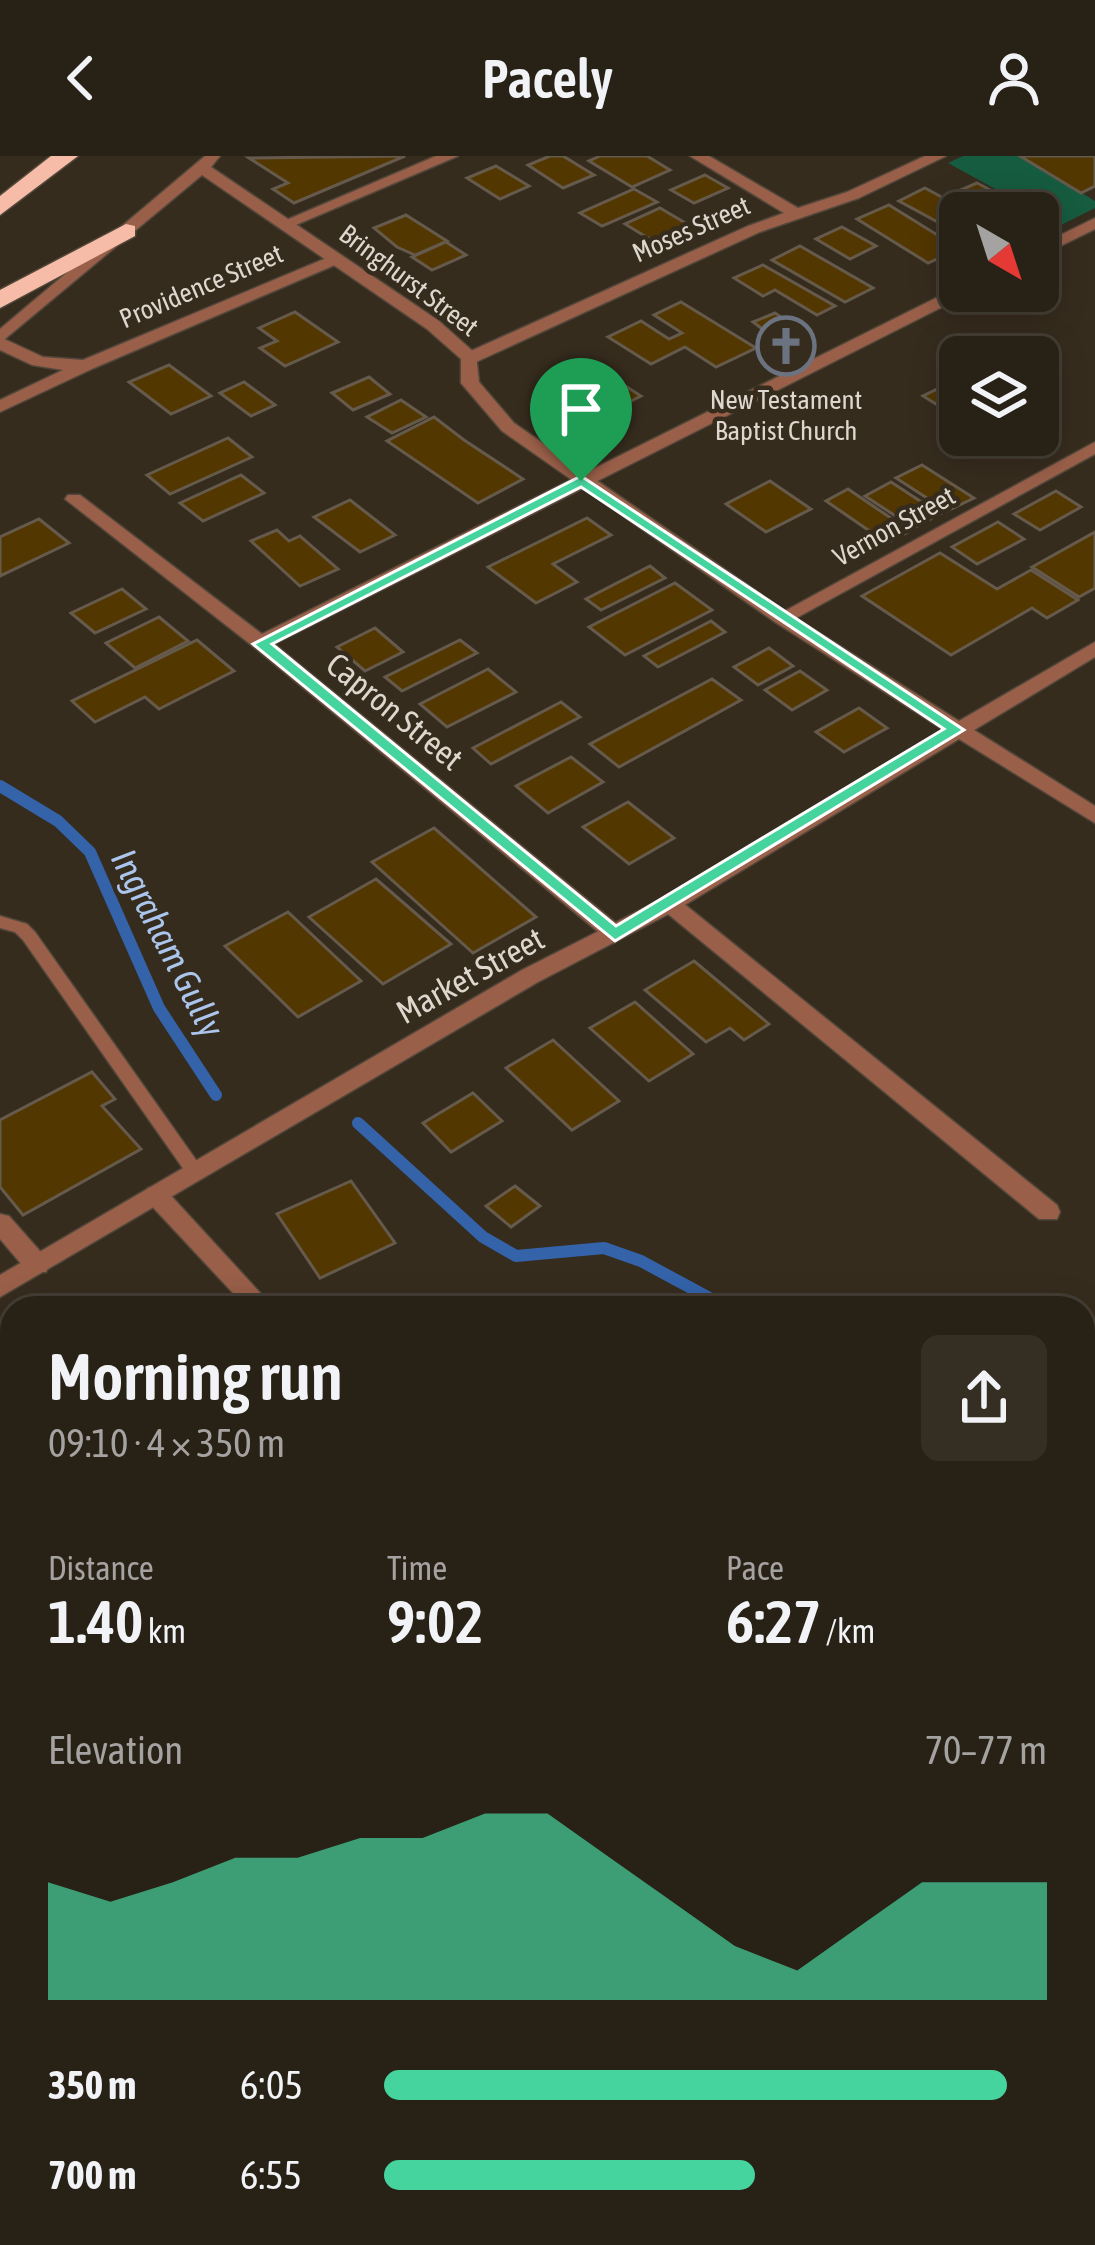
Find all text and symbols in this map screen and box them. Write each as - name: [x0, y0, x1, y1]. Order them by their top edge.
- icon: back: [48, 45, 114, 111]
- icon: person: [981, 45, 1047, 111]
- text: Pacely: [482, 48, 613, 109]
- street label: Moses Street: [628, 189, 755, 269]
- north arrow: [939, 192, 1059, 312]
- map controls: [939, 192, 1059, 456]
- street label: Bringhurst Street: [333, 218, 485, 342]
- street label: Providence Street: [115, 238, 287, 334]
- church icon: New Testament Baptist Church: [755, 315, 817, 377]
- button: layers: [939, 336, 1059, 456]
- pin: [530, 358, 632, 481]
- icon: arrive: [548, 376, 614, 442]
- place label: New Testament Baptist Church: [710, 384, 863, 446]
- street label: Vernon Street: [828, 480, 961, 572]
- street label: Capron Street: [319, 645, 471, 777]
- water label: Ingraham Gully: [103, 842, 233, 1044]
- street label: Market Street: [390, 919, 550, 1031]
- button: share: [921, 1335, 1047, 1461]
- text: Morning run: [48, 1338, 343, 1414]
- text: 09:10 · 4 × 350 m: [48, 1421, 285, 1465]
- text: Distance: [48, 1549, 154, 1587]
- text: Time: [387, 1549, 447, 1587]
- text: Pace: [726, 1549, 784, 1587]
- text: 1.40: [48, 1587, 143, 1656]
- text: 9:02: [387, 1587, 483, 1656]
- text: 6:27: [726, 1587, 821, 1656]
- text: km: [143, 1612, 186, 1650]
- text: /km: [821, 1612, 875, 1650]
- text: Elevation: [48, 1728, 183, 1772]
- text: 70–77 m: [925, 1728, 1047, 1772]
- text: 350 m: [48, 2063, 136, 2107]
- text: 6:05: [240, 2063, 303, 2107]
- text: 700 m: [48, 2153, 136, 2197]
- text: 6:55: [240, 2153, 302, 2197]

